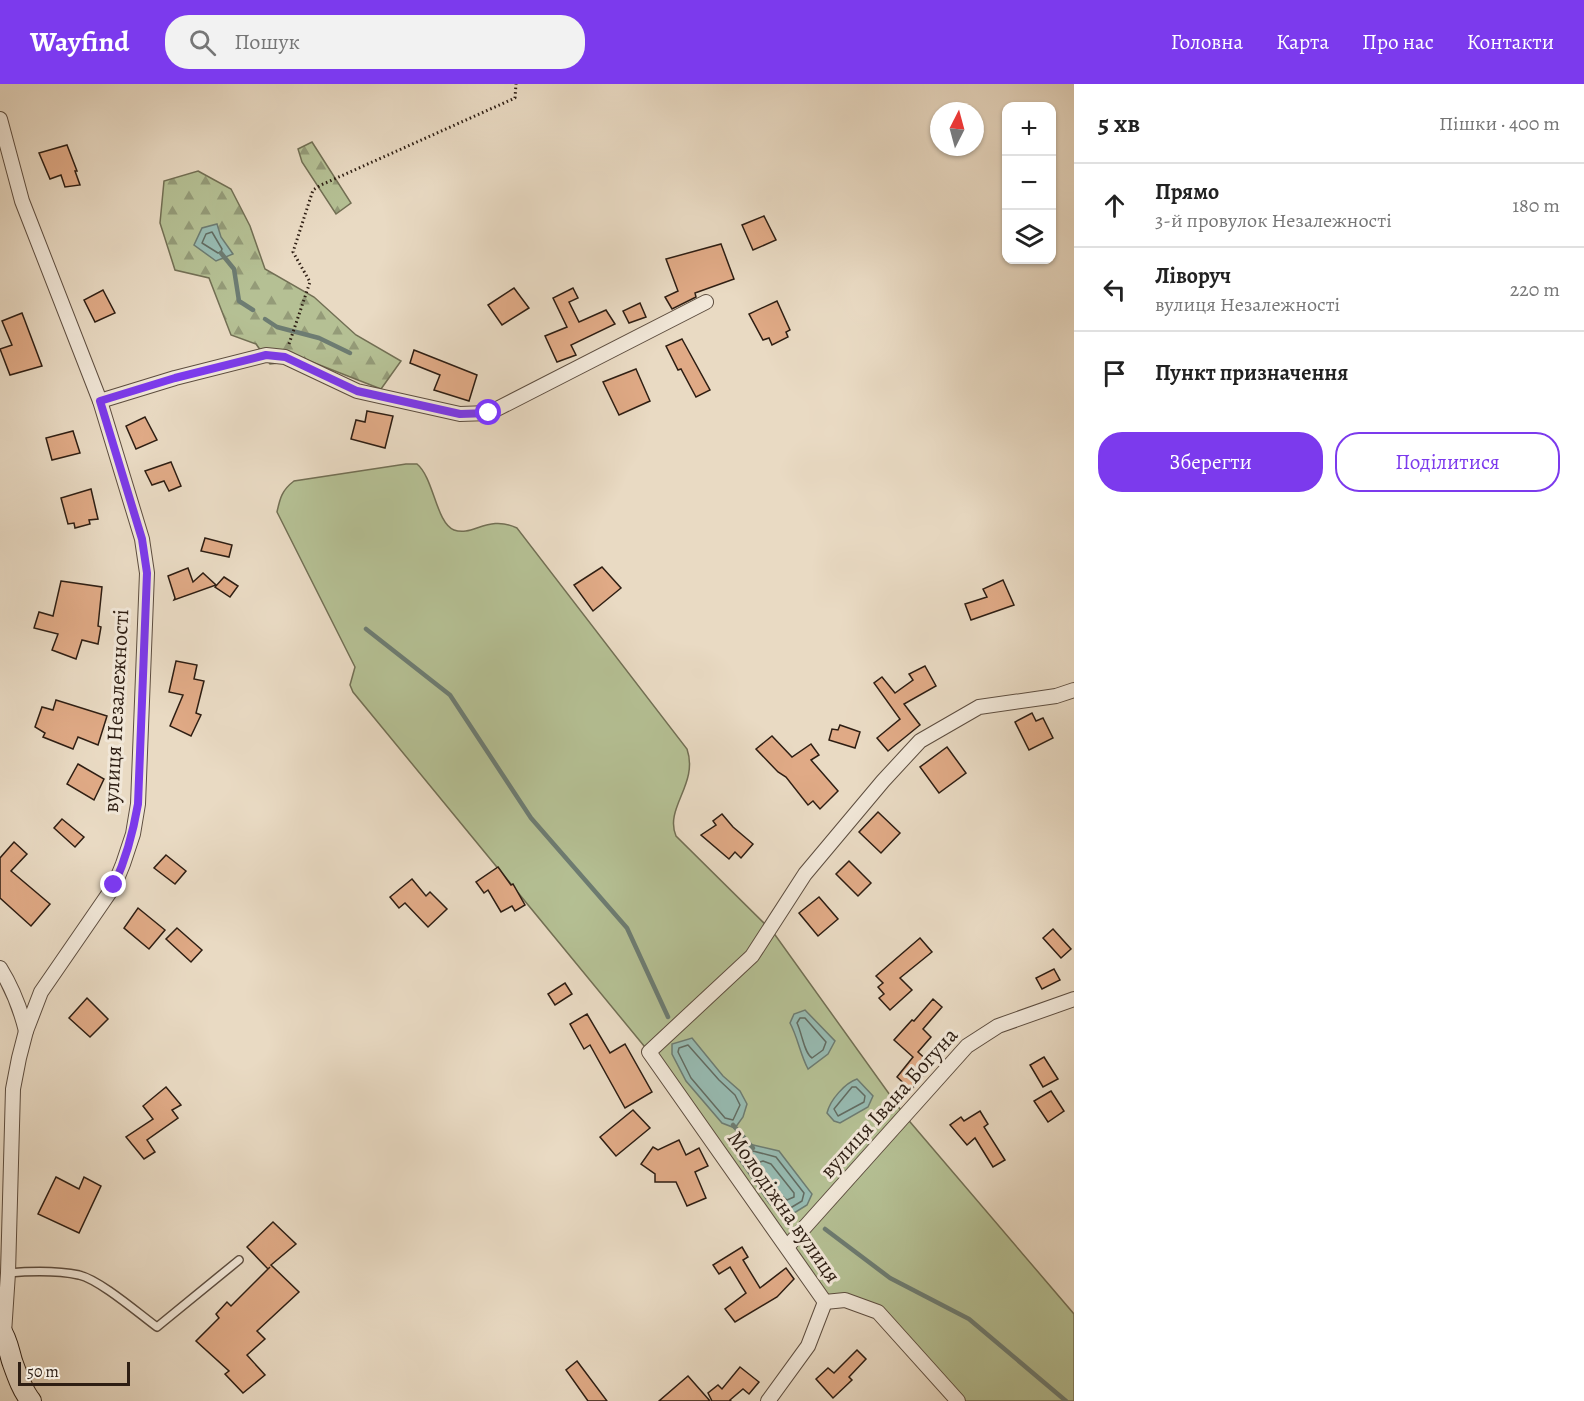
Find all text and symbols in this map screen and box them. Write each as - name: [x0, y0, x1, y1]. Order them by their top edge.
- search box: [165, 15, 585, 69]
- text: Wayfind: [30, 23, 129, 61]
- icon: search: [186, 26, 219, 59]
- text: Пошук: [234, 27, 300, 57]
- text: Головна: [1171, 28, 1243, 56]
- text: Карта: [1276, 28, 1329, 56]
- text: Про нас: [1362, 28, 1434, 56]
- text: Контакти: [1467, 28, 1554, 56]
- north arrow: [930, 102, 984, 156]
- map controls: [1002, 102, 1056, 264]
- button: +: [1002, 102, 1056, 156]
- text: 5 хв: [1098, 106, 1140, 141]
- text: Пішки · 400 m: [1439, 110, 1560, 137]
- button: −: [1002, 156, 1056, 210]
- text: Прямо: [1155, 177, 1219, 207]
- icon: ahead: [1098, 189, 1131, 222]
- text: 180 m: [1512, 192, 1560, 219]
- text: 3-й провулок Незалежності: [1155, 207, 1392, 234]
- button: layers: [1002, 210, 1056, 264]
- text: Ліворуч: [1155, 261, 1231, 291]
- icon: left: [1098, 273, 1131, 306]
- text: 220 m: [1510, 276, 1560, 303]
- text: вулиця Незалежності: [1155, 291, 1340, 318]
- icon: arrive: [1098, 357, 1131, 390]
- text: Пункт призначення: [1155, 358, 1348, 388]
- route start: [475, 399, 501, 425]
- button: Зберегти: [1098, 432, 1323, 492]
- button: Поділитися: [1335, 432, 1560, 492]
- street label: вулиця Незалежності: [96, 608, 136, 814]
- route end: [100, 871, 126, 897]
- street label: вулиця Івана Богуна: [813, 1020, 965, 1185]
- street label: Молодіжна вулиця: [720, 1125, 848, 1289]
- scale bar: [18, 1359, 130, 1386]
- text: 50 m: [27, 1361, 59, 1383]

